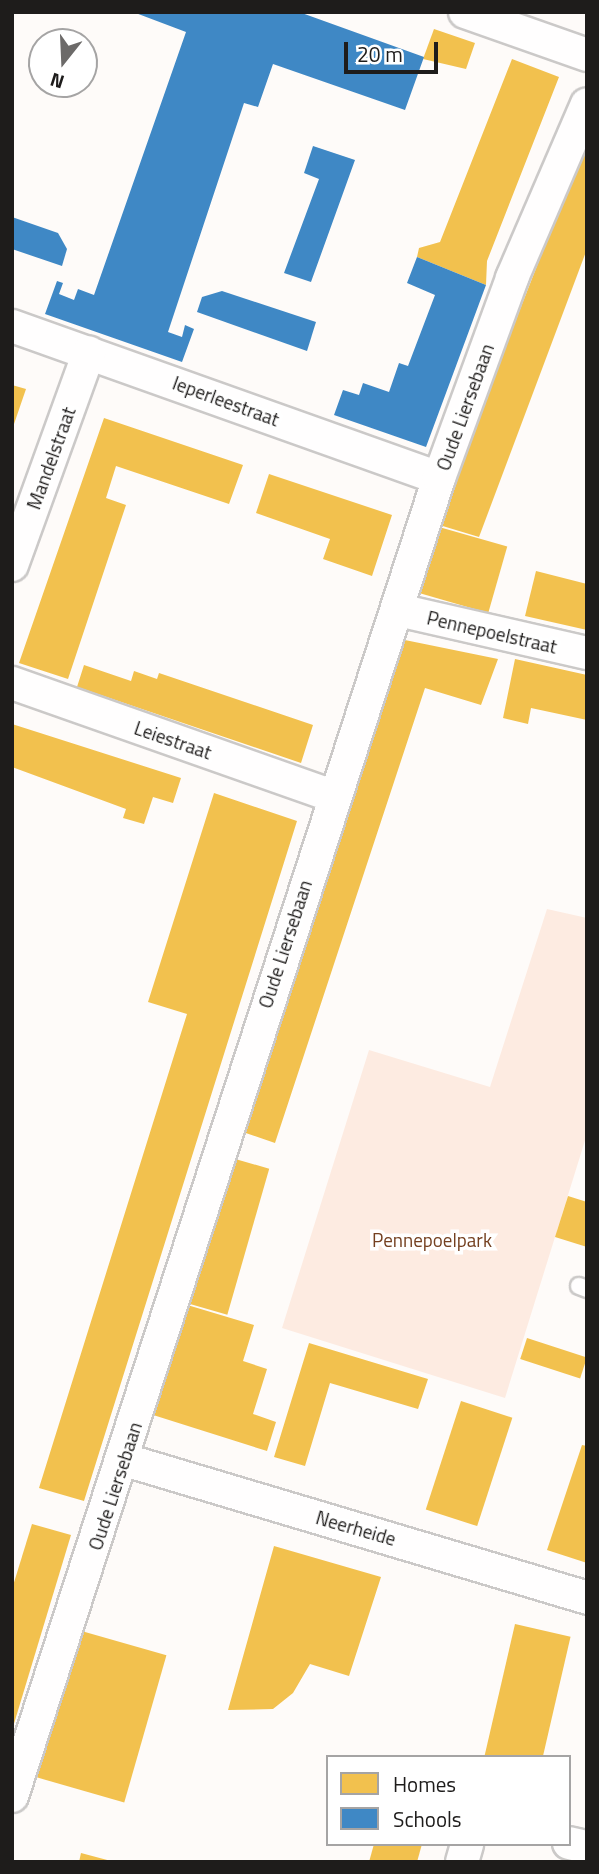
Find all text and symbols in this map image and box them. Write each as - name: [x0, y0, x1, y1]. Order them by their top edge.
- north arrow: [28, 28, 98, 98]
- scale bar: [347, 28, 442, 72]
- text: 20 m: [357, 38, 403, 70]
- text: N: [46, 66, 68, 97]
- street label: Oude Liersebaan: [431, 340, 499, 474]
- street label: Ieperleestraat: [170, 371, 282, 431]
- street label: Mandelstraat: [22, 404, 80, 512]
- street label: Pennepoelstraat: [425, 606, 559, 658]
- street label: Leiestraat: [131, 716, 215, 764]
- street label: Oude Liersebaan: [254, 877, 316, 1011]
- park label: Pennepoelpark: [372, 1229, 492, 1251]
- street label: Oude Liersebaan: [84, 1419, 146, 1553]
- street label: Neerheide: [313, 1506, 399, 1550]
- legend: [326, 1755, 571, 1846]
- text: Homes: [393, 1768, 456, 1800]
- text: Schools: [393, 1803, 462, 1835]

